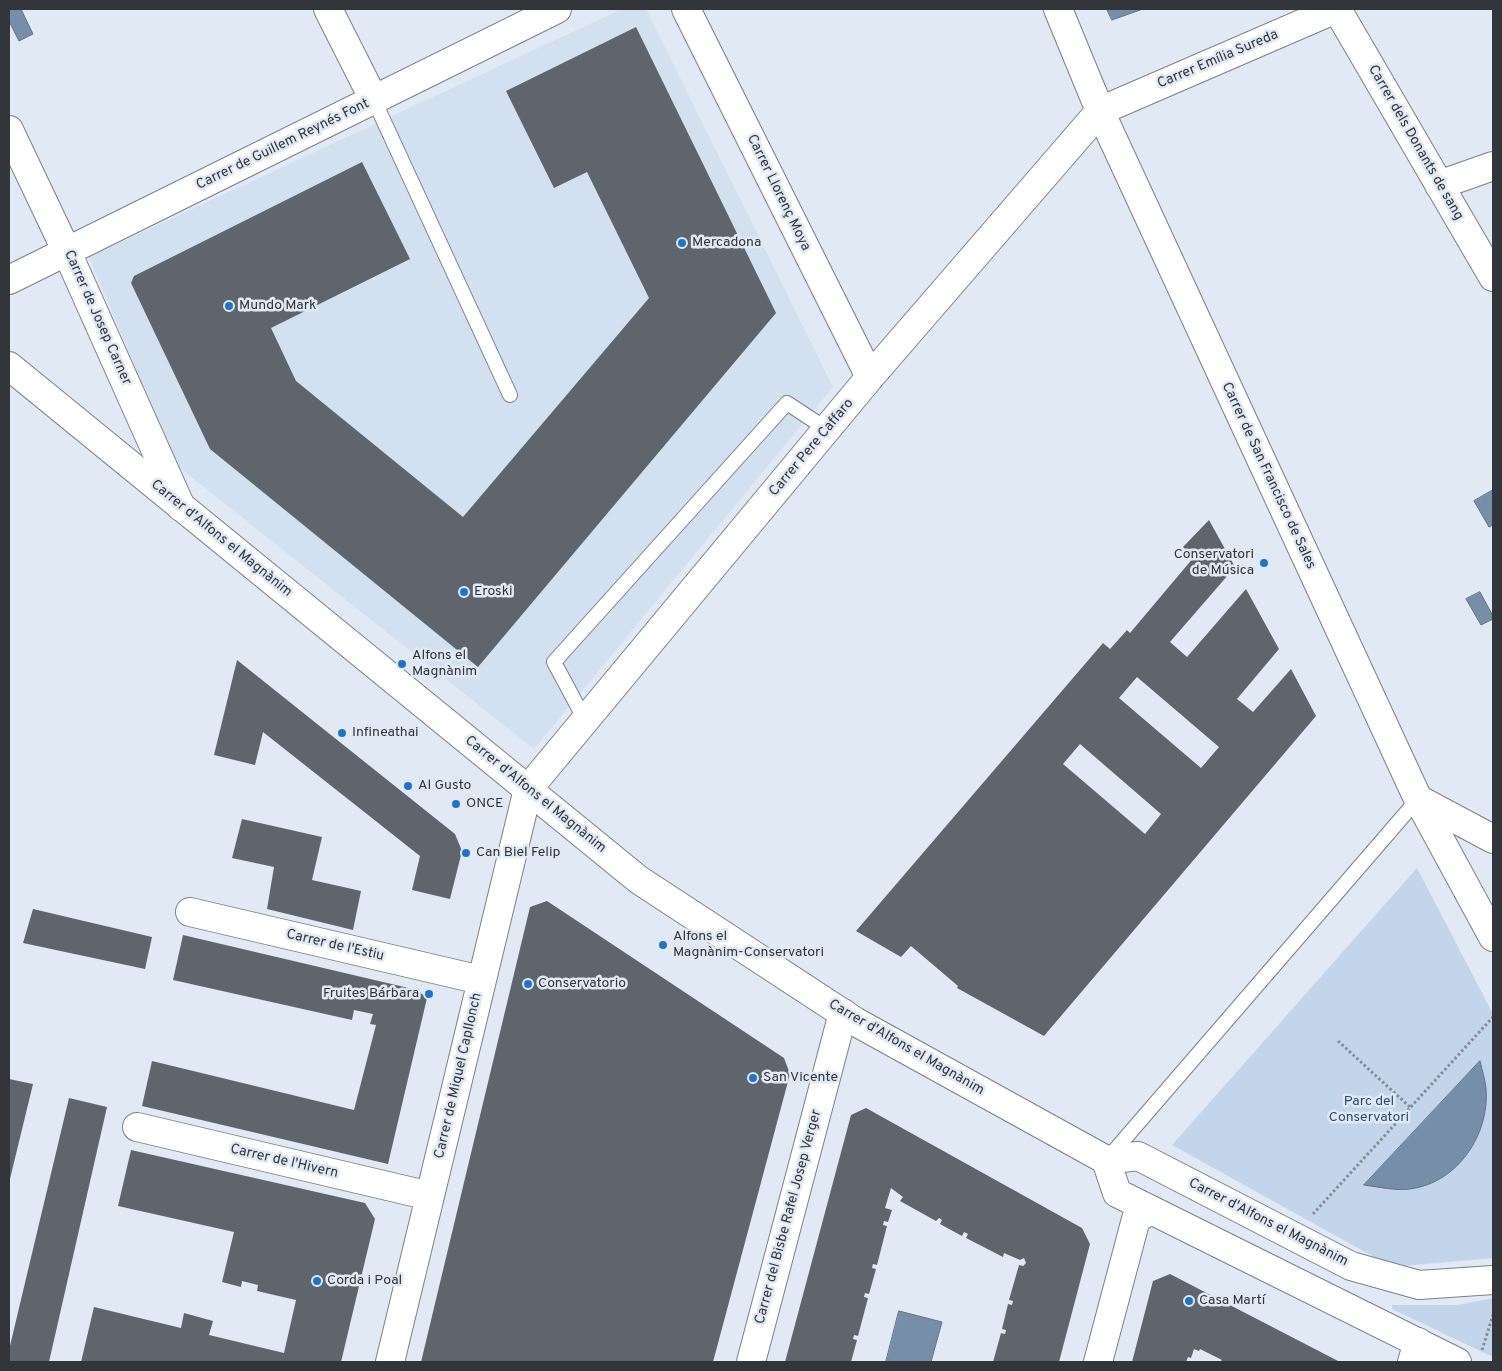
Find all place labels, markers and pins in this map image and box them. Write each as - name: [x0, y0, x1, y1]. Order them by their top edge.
- place label: Mercadona: [692, 235, 761, 251]
- marker: Mercadona: [676, 237, 688, 249]
- place label: Mundo Mark: [239, 298, 316, 314]
- marker: Mundo Mark: [223, 300, 235, 312]
- place label: Conservatori de Música: [1174, 547, 1254, 580]
- marker: Conservatori de Música: [1258, 557, 1270, 569]
- place label: Eroski: [474, 584, 513, 600]
- marker: Eroski: [458, 586, 470, 598]
- place label: Alfons el Magnànim: [412, 648, 477, 680]
- marker: Alfons el Magnànim: [396, 658, 408, 670]
- place label: Infineathai: [352, 725, 419, 741]
- marker: Infineathai: [336, 727, 348, 739]
- place label: Al Gusto: [418, 778, 471, 794]
- marker: Al Gusto: [402, 780, 414, 792]
- place label: ONCE: [466, 796, 503, 812]
- marker: ONCE: [450, 798, 462, 810]
- place label: Can Biel Felip: [476, 845, 560, 861]
- marker: Can Biel Felip: [460, 847, 472, 859]
- place label: Alfons el Magnànim-Conservatori: [673, 929, 824, 962]
- marker: Alfons el Magnànim-Conservatori: [657, 939, 669, 951]
- place label: Conservatorio: [538, 976, 626, 992]
- marker: Conservatorio: [522, 978, 534, 990]
- place label: Fruites Bárbara: [323, 986, 419, 1002]
- marker: Fruites Bárbara: [423, 988, 435, 1000]
- place label: San Vicente: [763, 1070, 838, 1086]
- marker: San Vicente: [747, 1072, 759, 1084]
- place label: Corda i Poal: [327, 1273, 402, 1289]
- marker: Corda i Poal: [311, 1275, 323, 1287]
- place label: Casa Martí: [1199, 1293, 1265, 1309]
- marker: Casa Martí: [1183, 1295, 1195, 1307]

